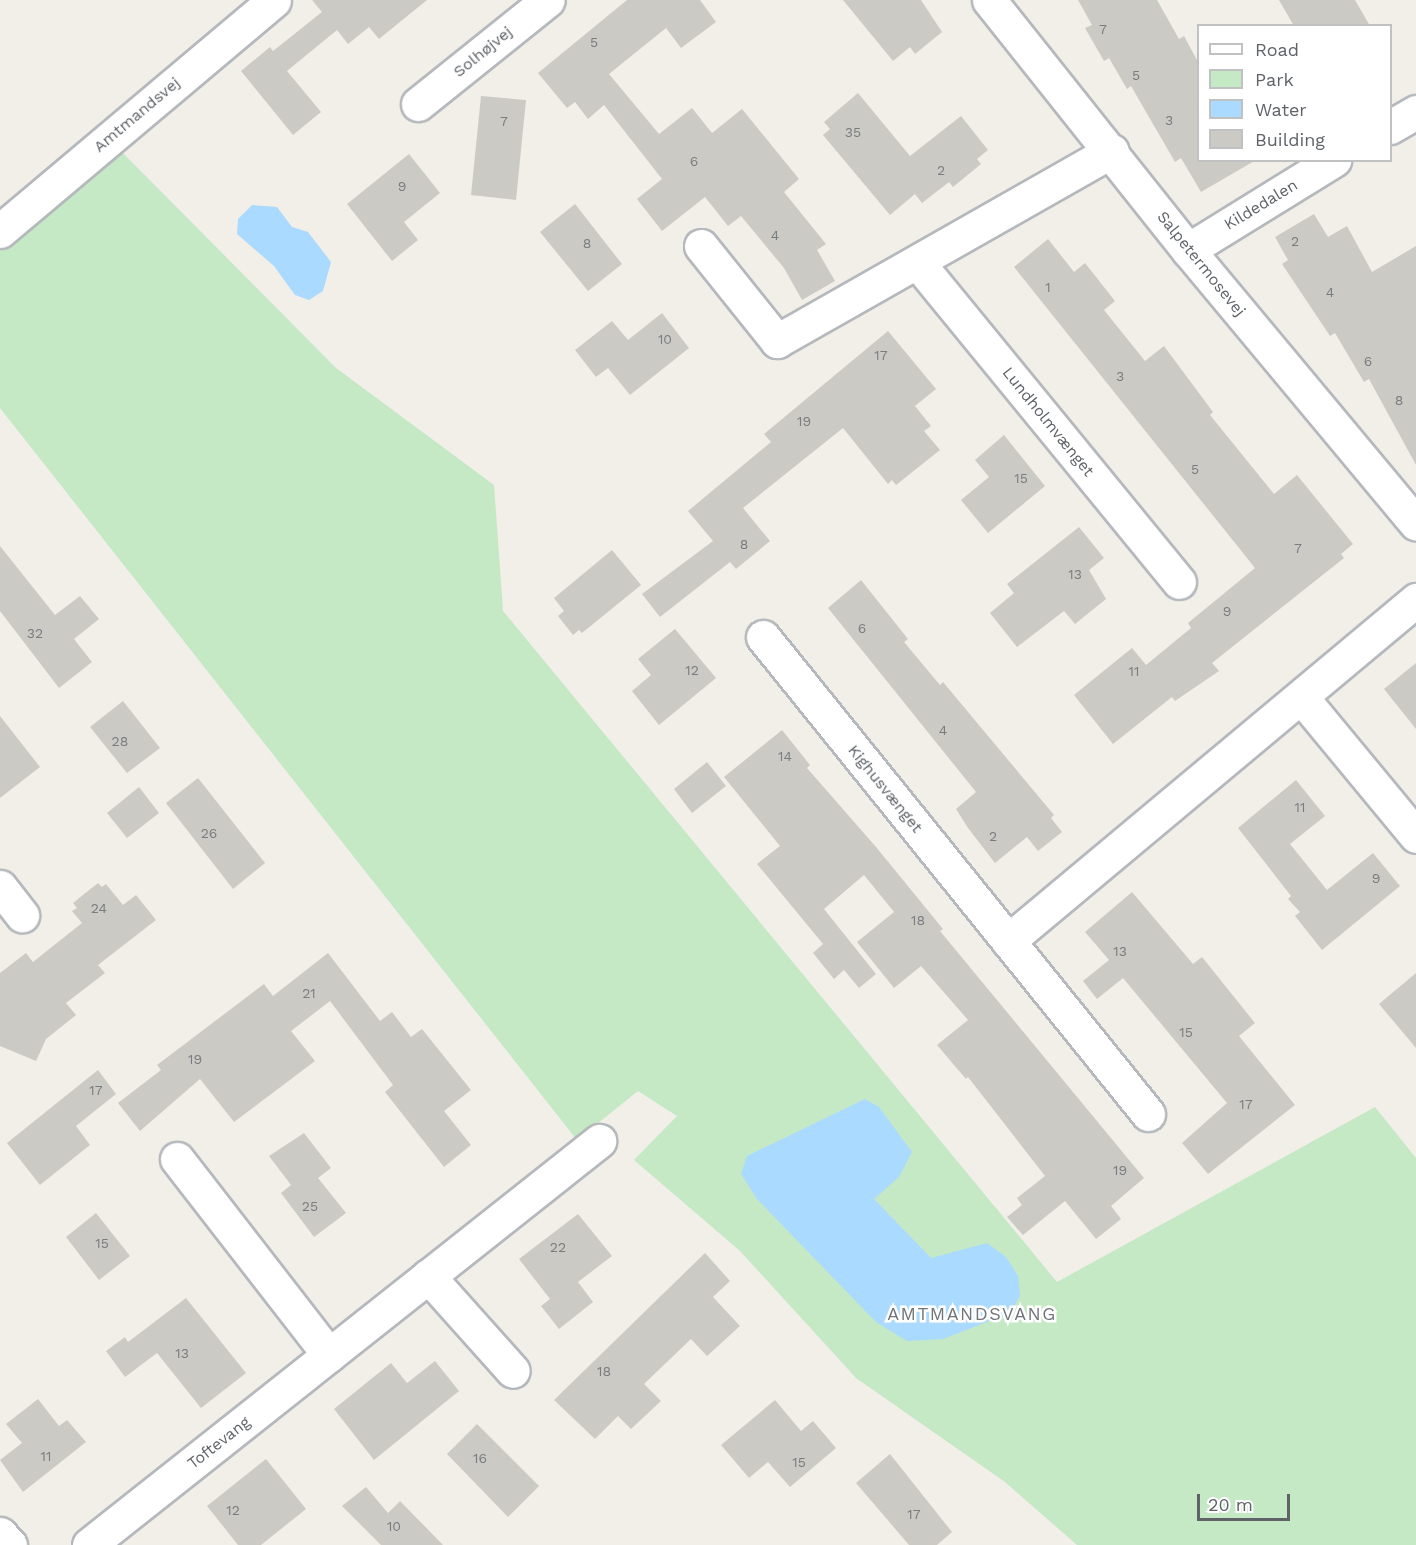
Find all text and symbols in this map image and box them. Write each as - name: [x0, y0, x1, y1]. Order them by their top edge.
- house number: 7: [1099, 21, 1107, 37]
- street label: Solhøjvej: [450, 22, 516, 82]
- legend: [1197, 24, 1392, 162]
- house number: 5: [590, 34, 598, 50]
- text: Road: [1255, 39, 1299, 60]
- house number: 5: [1132, 67, 1140, 83]
- text: Park: [1255, 69, 1294, 90]
- street label: Amtmandsvej: [90, 73, 184, 157]
- text: Water: [1255, 99, 1307, 120]
- house number: 3: [1165, 112, 1173, 128]
- house number: 7: [500, 113, 508, 129]
- house number: 35: [845, 124, 861, 140]
- text: Building: [1255, 129, 1325, 150]
- house number: 6: [690, 153, 698, 169]
- house number: 2: [937, 162, 945, 178]
- street label: Kildedalen: [1221, 176, 1301, 234]
- house number: 9: [398, 178, 406, 194]
- street label: Salpetermosevej: [1153, 208, 1249, 320]
- house number: 4: [771, 227, 779, 243]
- house number: 2: [1291, 233, 1299, 249]
- house number: 8: [583, 235, 591, 251]
- house number: 1: [1045, 279, 1051, 295]
- house number: 4: [1326, 284, 1334, 300]
- house number: 10: [658, 331, 672, 347]
- house number: 17: [874, 347, 888, 363]
- house number: 6: [1364, 353, 1372, 369]
- street label: Lundholmvænget: [998, 363, 1098, 481]
- house number: 3: [1116, 368, 1124, 384]
- house number: 8: [1395, 392, 1403, 408]
- house number: 19: [797, 413, 811, 429]
- house number: 5: [1191, 461, 1199, 477]
- house number: 15: [1014, 470, 1028, 486]
- house number: 8: [740, 536, 748, 552]
- house number: 7: [1294, 540, 1302, 556]
- house number: 13: [1068, 566, 1082, 582]
- house number: 9: [1223, 603, 1231, 619]
- house number: 6: [858, 620, 866, 636]
- house number: 32: [27, 625, 43, 641]
- house number: 12: [685, 662, 699, 678]
- house number: 11: [1129, 663, 1139, 679]
- house number: 4: [939, 722, 947, 738]
- house number: 28: [112, 733, 128, 749]
- street label: Kighusvænget: [844, 741, 926, 837]
- house number: 14: [778, 748, 792, 764]
- house number: 11: [1295, 799, 1305, 815]
- house number: 26: [201, 825, 217, 841]
- house number: 2: [989, 828, 997, 844]
- house number: 9: [1372, 870, 1380, 886]
- house number: 24: [91, 900, 107, 916]
- house number: 18: [911, 912, 925, 928]
- house number: 13: [1113, 943, 1127, 959]
- house number: 21: [302, 985, 316, 1001]
- house number: 15: [1179, 1024, 1193, 1040]
- house number: 19: [188, 1051, 202, 1067]
- house number: 17: [89, 1082, 103, 1098]
- house number: 17: [1239, 1096, 1253, 1112]
- house number: 19: [1113, 1162, 1127, 1178]
- house number: 25: [302, 1198, 318, 1214]
- house number: 15: [95, 1235, 109, 1251]
- house number: 22: [550, 1239, 566, 1255]
- district label: AMTMANDSVANG: [887, 1303, 1057, 1325]
- house number: 13: [175, 1345, 189, 1361]
- house number: 18: [597, 1363, 611, 1379]
- street label: Toftevang: [184, 1413, 254, 1473]
- house number: 11: [41, 1448, 51, 1464]
- house number: 16: [473, 1450, 487, 1466]
- house number: 15: [792, 1454, 806, 1470]
- scale bar: [1200, 1482, 1293, 1520]
- text: 20 m: [1208, 1494, 1253, 1515]
- house number: 12: [226, 1502, 240, 1518]
- house number: 17: [907, 1506, 921, 1522]
- house number: 10: [387, 1518, 401, 1534]

